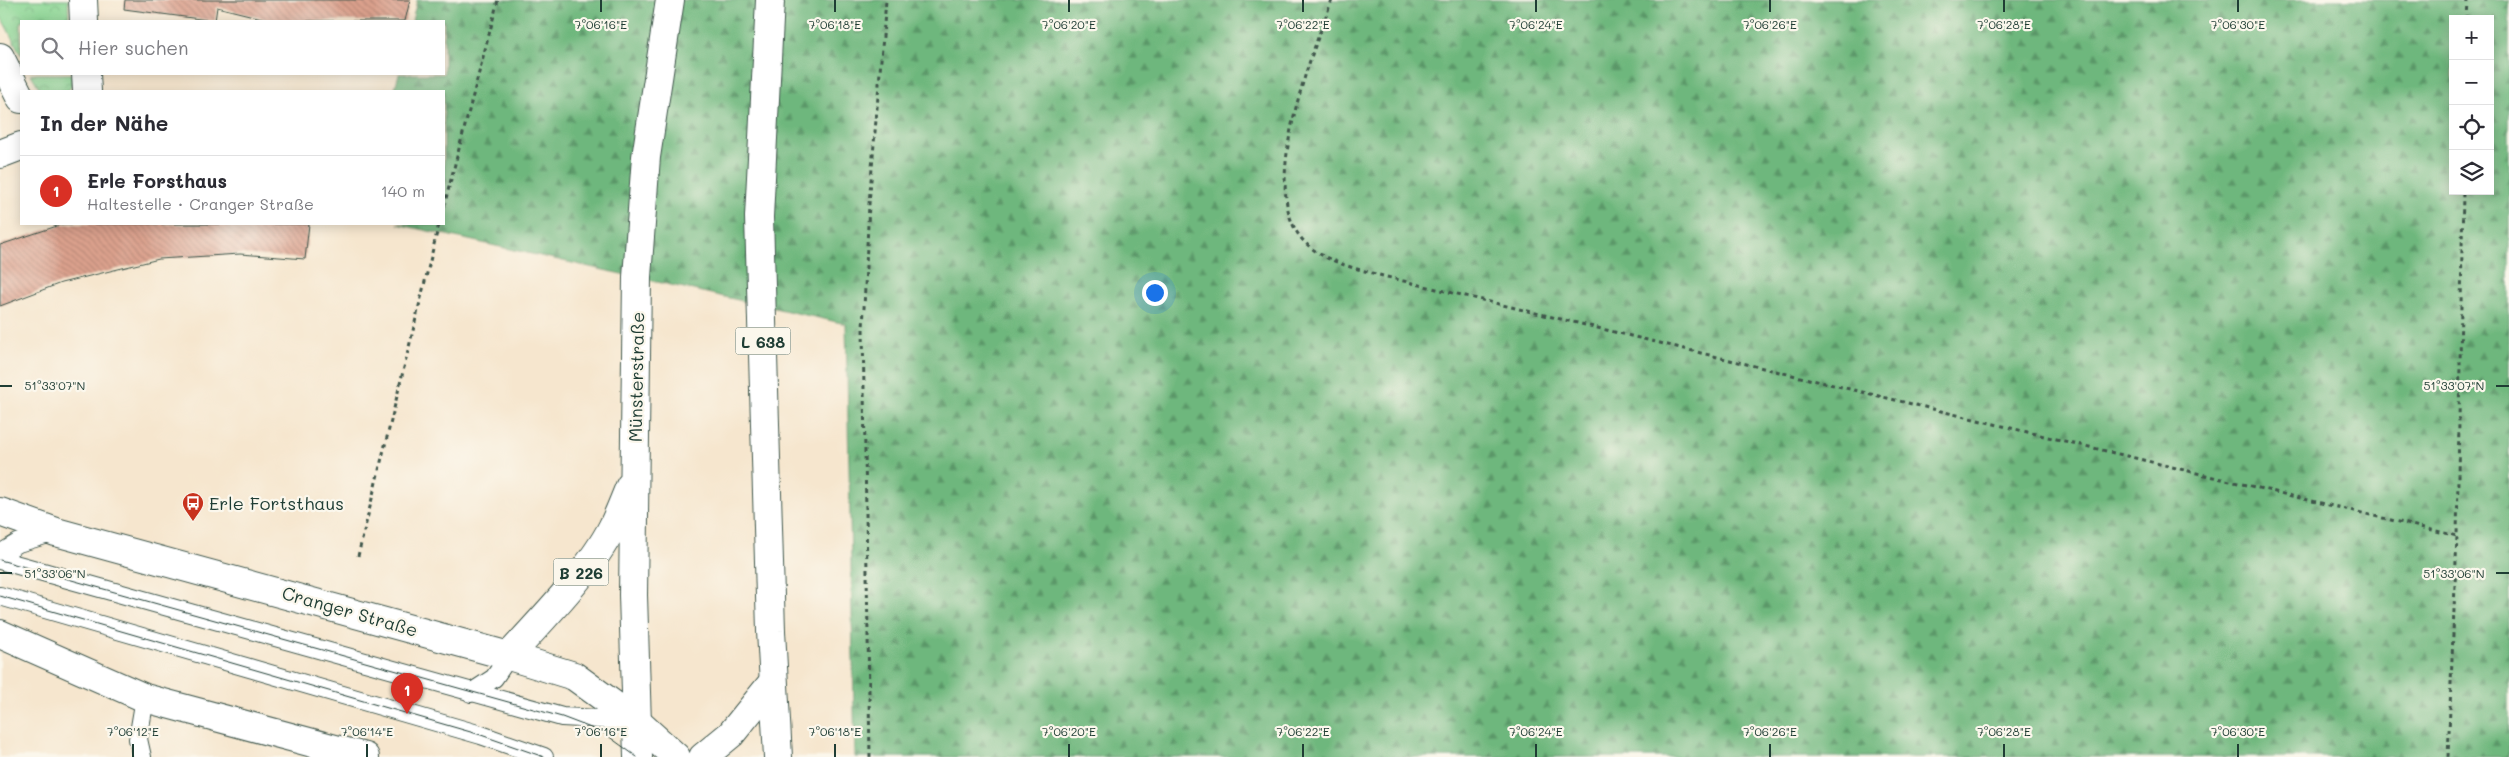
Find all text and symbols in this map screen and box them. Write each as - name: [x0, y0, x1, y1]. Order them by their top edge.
- map controls: [2449, 15, 2494, 195]
- button: +: [2449, 15, 2494, 60]
- text: 7°06'16"E: [575, 16, 627, 32]
- text: 7°06'18"E: [809, 16, 861, 32]
- text: 7°06'20"E: [1042, 16, 1096, 32]
- text: 7°06'22"E: [1276, 16, 1330, 32]
- text: 7°06'24"E: [1509, 16, 1563, 32]
- text: 7°06'26"E: [1743, 16, 1797, 32]
- text: 7°06'28"E: [1977, 16, 2031, 32]
- text: 7°06'30"E: [2211, 16, 2265, 32]
- search box: [20, 20, 445, 75]
- icon: search: [38, 34, 66, 62]
- text: Hier suchen: [78, 35, 189, 60]
- button: −: [2449, 60, 2494, 105]
- button: locate: [2449, 105, 2494, 150]
- text: In der Nähe: [40, 109, 168, 136]
- button: layers: [2449, 150, 2494, 195]
- text: Erle Forsthaus: [87, 168, 227, 193]
- text: 1: [52, 180, 60, 201]
- text: 140 m: [381, 180, 425, 201]
- text: Haltestelle · Cranger Straße: [87, 193, 314, 214]
- your location: [1142, 280, 1168, 306]
- street label: Münsterstraße: [623, 312, 649, 442]
- road number: L 638: [736, 328, 790, 354]
- text: 51°33'07"N: [25, 377, 85, 393]
- text: 51°33'07"N: [2424, 377, 2484, 393]
- bus stop icon: Erle Fortsthaus: [181, 491, 205, 522]
- place label: Erle Fortsthaus: [209, 491, 344, 515]
- road number: B 226: [554, 558, 608, 586]
- text: 51°33'06"N: [24, 565, 86, 581]
- text: 51°33'06"N: [2423, 565, 2485, 581]
- street label: Cranger Straße: [279, 580, 421, 642]
- pin: 1: [391, 673, 423, 714]
- text: 7°06'12"E: [107, 723, 159, 739]
- text: 7°06'14"E: [341, 723, 393, 739]
- text: 7°06'16"E: [575, 723, 627, 739]
- text: 7°06'18"E: [809, 723, 861, 739]
- text: 7°06'20"E: [1042, 723, 1096, 739]
- text: 7°06'22"E: [1276, 723, 1330, 739]
- text: 7°06'24"E: [1509, 723, 1563, 739]
- text: 7°06'26"E: [1743, 723, 1797, 739]
- text: 7°06'28"E: [1977, 723, 2031, 739]
- text: 7°06'30"E: [2211, 723, 2265, 739]

